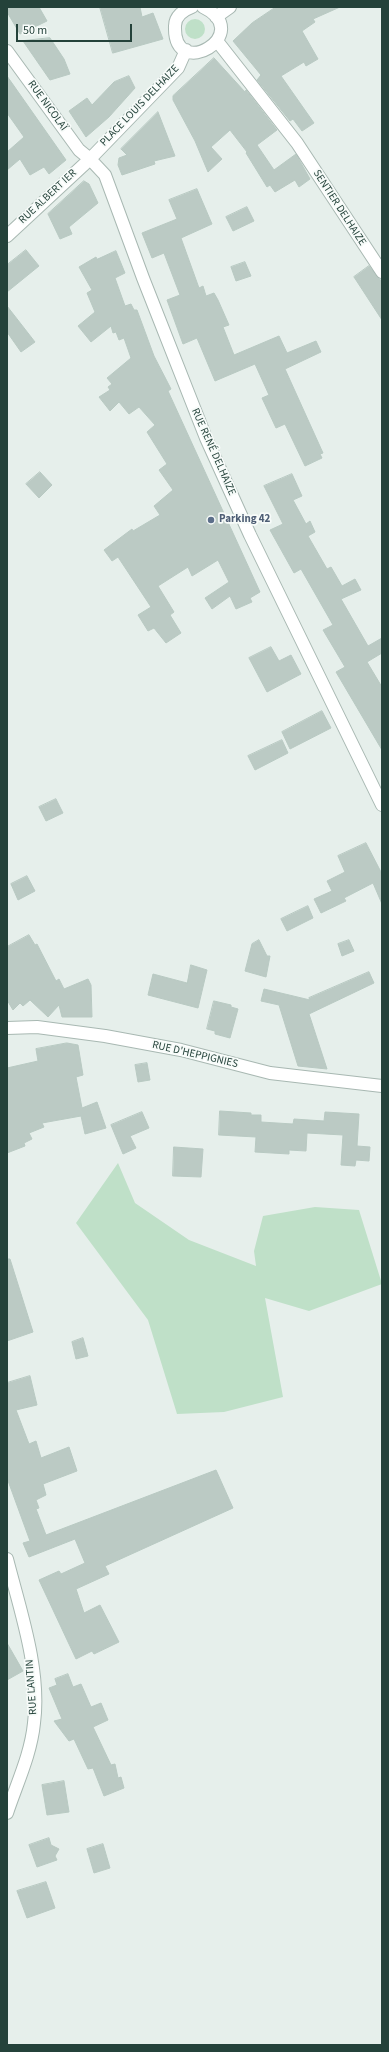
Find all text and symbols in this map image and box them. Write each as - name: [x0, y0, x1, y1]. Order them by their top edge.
- scale bar: [18, 16, 134, 42]
- text: 50 m: [23, 22, 47, 39]
- street label: PLACE LOUIS DELHAIZE: [98, 63, 182, 149]
- street label: RUE NICOLAÏ: [24, 78, 70, 134]
- street label: RUE ALBERT IER: [16, 167, 80, 227]
- street label: SENTIER DELHAIZE: [310, 168, 368, 248]
- street label: RUE RENÉ DELHAIZE: [188, 406, 238, 498]
- place label: Parking 42: [219, 513, 270, 527]
- marker: Parking 42: [206, 515, 216, 525]
- street label: RUE D'HEPPIGNIES: [151, 1039, 239, 1071]
- street label: RUE LANTIN: [23, 1659, 41, 1715]

